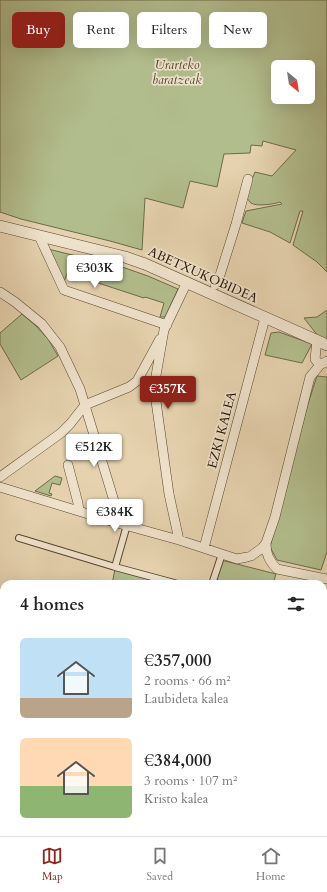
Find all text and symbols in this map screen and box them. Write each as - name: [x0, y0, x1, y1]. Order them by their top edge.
- chip: Buy: [12, 12, 65, 48]
- chip: Rent: [73, 12, 129, 48]
- chip: Filters: [137, 12, 201, 48]
- chip: New: [209, 12, 267, 48]
- park label: Urarteko baratzeak: [152, 56, 202, 89]
- north arrow: [271, 60, 315, 104]
- map controls: [271, 60, 315, 104]
- street label: ABETXUKOBIDEA: [145, 243, 261, 308]
- pin: €303K: [67, 255, 123, 289]
- text: €303K: [76, 259, 114, 277]
- pin: €357K: [140, 376, 196, 410]
- text: €357K: [149, 380, 187, 398]
- street label: EZKI KALEA: [203, 389, 241, 470]
- pin: €512K: [66, 434, 122, 468]
- text: €512K: [75, 438, 113, 456]
- pin: €384K: [87, 499, 143, 533]
- text: €384K: [96, 503, 134, 521]
- text: 4 homes: [20, 593, 84, 616]
- icon: filters: [285, 593, 307, 615]
- text: €357,000: [144, 649, 211, 672]
- icon: home: [52, 654, 100, 702]
- text: 2 rooms · 66 m²: [144, 672, 231, 690]
- text: Laubideta kalea: [144, 690, 229, 708]
- text: €384,000: [144, 749, 211, 772]
- icon: home: [52, 754, 100, 802]
- text: 3 rooms · 107 m²: [144, 772, 237, 790]
- text: Kristo kalea: [144, 790, 208, 808]
- tab: Map: [41, 845, 63, 884]
- tab: Saved: [146, 845, 173, 884]
- tab: Home: [256, 845, 286, 884]

